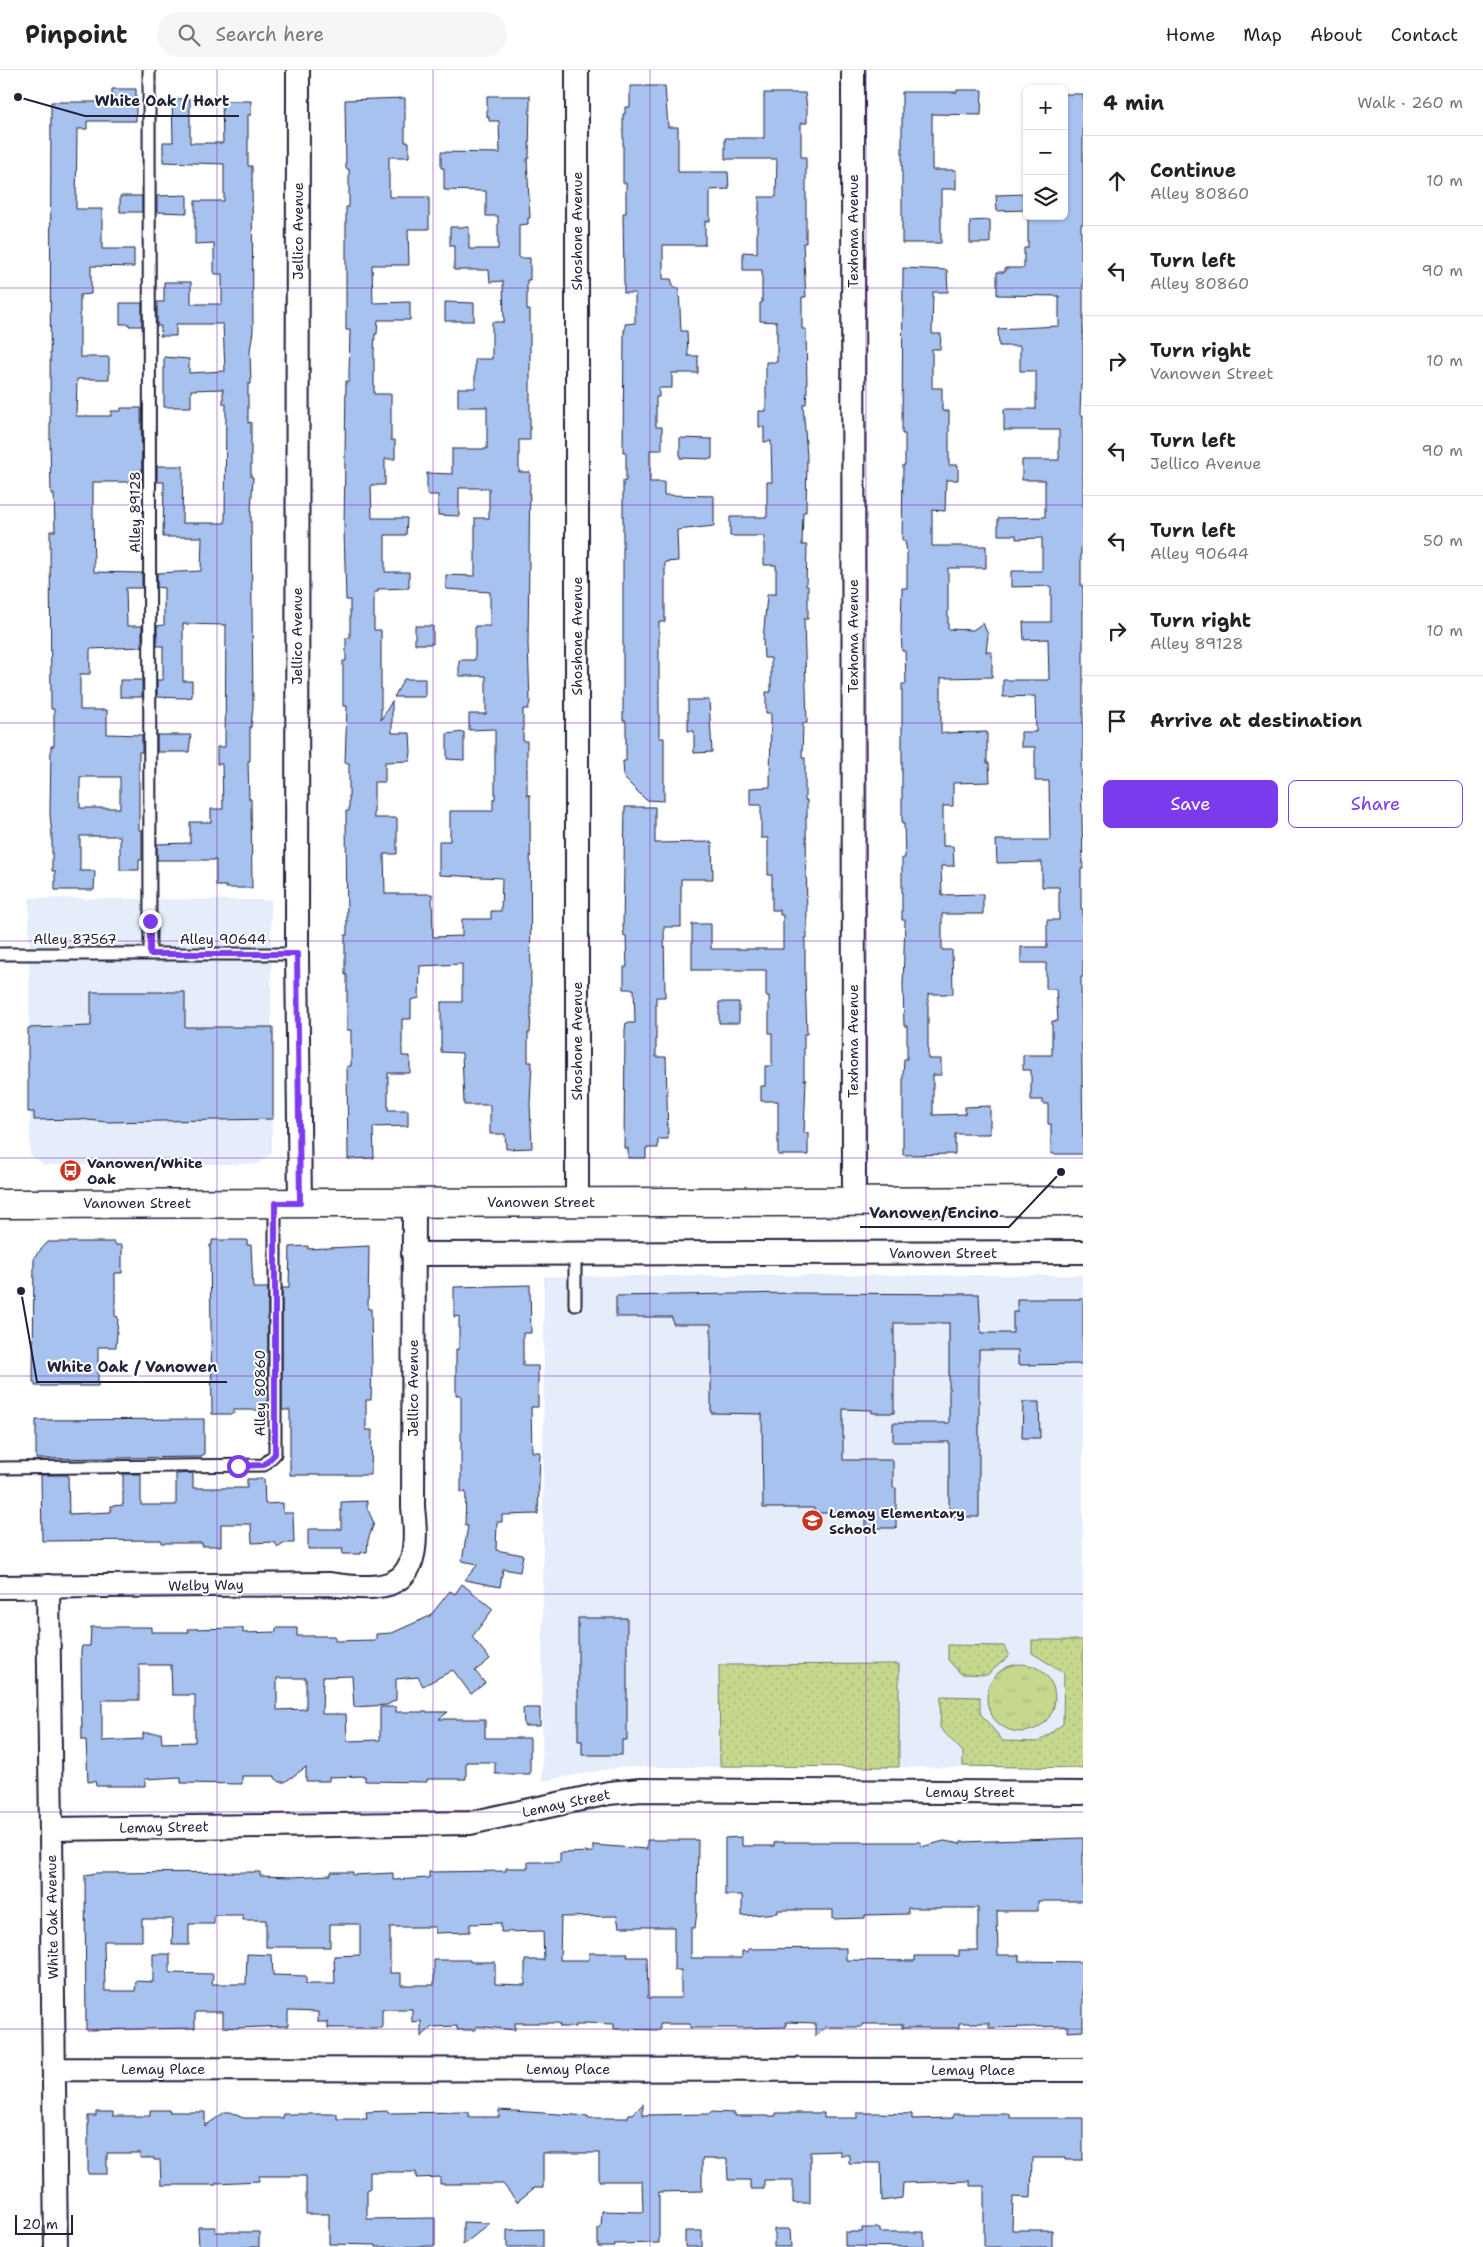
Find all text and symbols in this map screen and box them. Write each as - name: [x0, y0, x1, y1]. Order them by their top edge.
- search box: [157, 12, 507, 57]
- text: Pinpoint: [25, 19, 127, 51]
- icon: search: [175, 21, 203, 49]
- text: Search here: [215, 22, 324, 47]
- text: Home: [1166, 23, 1215, 47]
- text: Map: [1243, 23, 1282, 47]
- text: About: [1310, 23, 1363, 47]
- text: Contact: [1391, 23, 1458, 47]
- map controls: [1023, 85, 1068, 220]
- button: +: [1023, 85, 1068, 130]
- callout: White Oak / Hart: [85, 86, 239, 116]
- text: 4 min: [1103, 89, 1164, 117]
- text: White Oak / Hart: [95, 91, 229, 111]
- text: Walk · 260 m: [1357, 92, 1463, 113]
- button: −: [1023, 130, 1068, 175]
- text: Continue: [1150, 158, 1236, 183]
- icon: ahead: [1103, 167, 1131, 195]
- text: 10 m: [1426, 170, 1463, 191]
- street label: Shoshone Avenue: [568, 172, 586, 290]
- street label: Texhoma Avenue: [844, 174, 862, 288]
- button: layers: [1023, 175, 1068, 220]
- street label: Jellico Avenue: [289, 182, 307, 280]
- text: Alley 80860: [1150, 183, 1249, 204]
- text: Turn left: [1150, 248, 1236, 273]
- icon: left: [1103, 257, 1131, 285]
- text: 90 m: [1422, 260, 1463, 281]
- text: Alley 80860: [1150, 273, 1249, 294]
- text: Turn right: [1150, 338, 1251, 363]
- icon: right: [1103, 347, 1131, 375]
- text: 10 m: [1426, 350, 1463, 371]
- text: Vanowen Street: [1150, 363, 1274, 384]
- text: Turn left: [1150, 428, 1236, 453]
- icon: left: [1103, 437, 1131, 465]
- text: 90 m: [1422, 440, 1463, 461]
- text: Jellico Avenue: [1150, 453, 1261, 474]
- street label: Alley 89128: [126, 471, 144, 553]
- text: Turn left: [1150, 518, 1236, 543]
- icon: left: [1103, 527, 1131, 555]
- text: 50 m: [1423, 530, 1463, 551]
- text: Alley 90644: [1150, 543, 1249, 564]
- street label: Shoshone Avenue: [568, 577, 586, 695]
- street label: Texhoma Avenue: [844, 579, 862, 693]
- street label: Jellico Avenue: [288, 587, 306, 685]
- text: Turn right: [1150, 608, 1251, 633]
- icon: right: [1103, 617, 1131, 645]
- text: 10 m: [1426, 620, 1463, 641]
- text: Alley 89128: [1150, 633, 1243, 654]
- icon: arrive: [1103, 707, 1131, 735]
- text: Arrive at destination: [1150, 708, 1362, 733]
- button: Save: [1103, 780, 1278, 828]
- button: Share: [1288, 780, 1463, 828]
- route end: [139, 910, 162, 933]
- street label: Alley 87567: [33, 930, 117, 948]
- street label: Alley 90644: [180, 930, 267, 948]
- street label: Shoshone Avenue: [568, 982, 586, 1100]
- street label: Texhoma Avenue: [844, 984, 862, 1098]
- place label: Vanowen/White Oak: [87, 1154, 203, 1188]
- bus stop icon: Vanowen/White Oak: [59, 1159, 83, 1183]
- street label: Vanowen Street: [487, 1193, 595, 1211]
- street label: Vanowen Street: [83, 1194, 191, 1212]
- callout: Vanowen/Encino: [860, 1197, 1009, 1227]
- text: Vanowen/Encino: [869, 1203, 999, 1223]
- street label: Vanowen Street: [889, 1244, 997, 1262]
- street label: Jellico Avenue: [404, 1339, 422, 1437]
- street label: Alley 80860: [251, 1350, 269, 1436]
- callout: White Oak / Vanowen: [37, 1352, 227, 1382]
- text: White Oak / Vanowen: [47, 1357, 217, 1377]
- route start: [227, 1455, 250, 1478]
- place label: Lemay Elementary School: [829, 1504, 965, 1538]
- school or university icon: Lemay Elementary School: [801, 1509, 825, 1533]
- street label: Welby Way: [168, 1575, 244, 1595]
- street label: Lemay Street: [925, 1783, 1015, 1801]
- street label: Lemay Street: [520, 1785, 612, 1821]
- street label: Lemay Street: [119, 1817, 209, 1837]
- street label: White Oak Avenue: [42, 1854, 62, 1980]
- street label: Lemay Place: [121, 2060, 205, 2078]
- street label: Lemay Place: [526, 2060, 610, 2078]
- street label: Lemay Place: [931, 2061, 1015, 2079]
- scale bar: [15, 2212, 72, 2235]
- text: 20 m: [22, 2215, 58, 2233]

